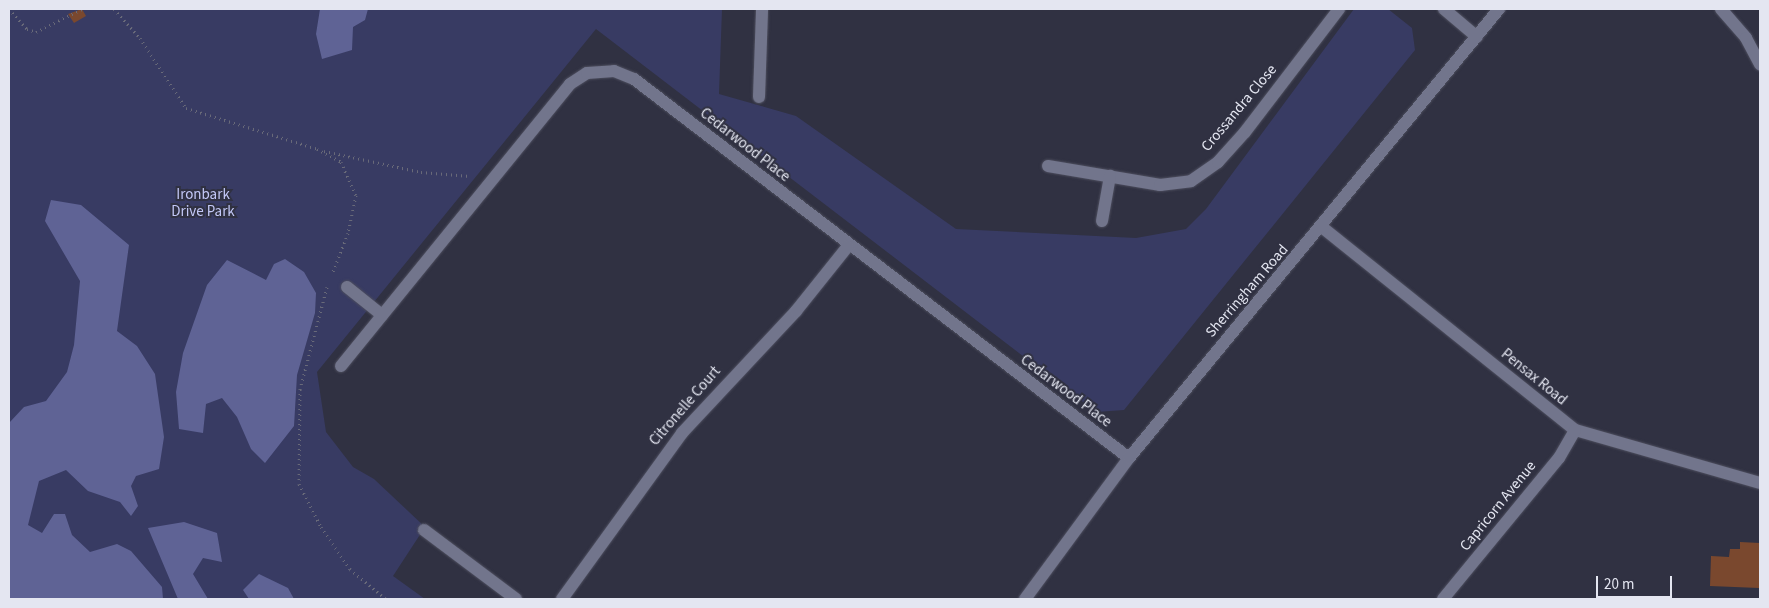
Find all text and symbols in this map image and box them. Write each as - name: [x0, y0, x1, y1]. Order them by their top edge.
- street label: Crossandra Close: [1197, 61, 1281, 155]
- street label: Cedarwood Place: [696, 104, 794, 186]
- park label: Ironbark Drive Park: [171, 185, 235, 220]
- street label: Sherringham Road: [1202, 241, 1292, 341]
- street label: Pensax Road: [1497, 345, 1571, 409]
- street label: Cedarwood Place: [1017, 351, 1115, 431]
- street label: Citronelle Court: [646, 363, 724, 449]
- street label: Capricorn Avenue: [1456, 457, 1540, 555]
- scale bar: [1599, 566, 1675, 598]
- text: 20 m: [1604, 574, 1634, 595]

